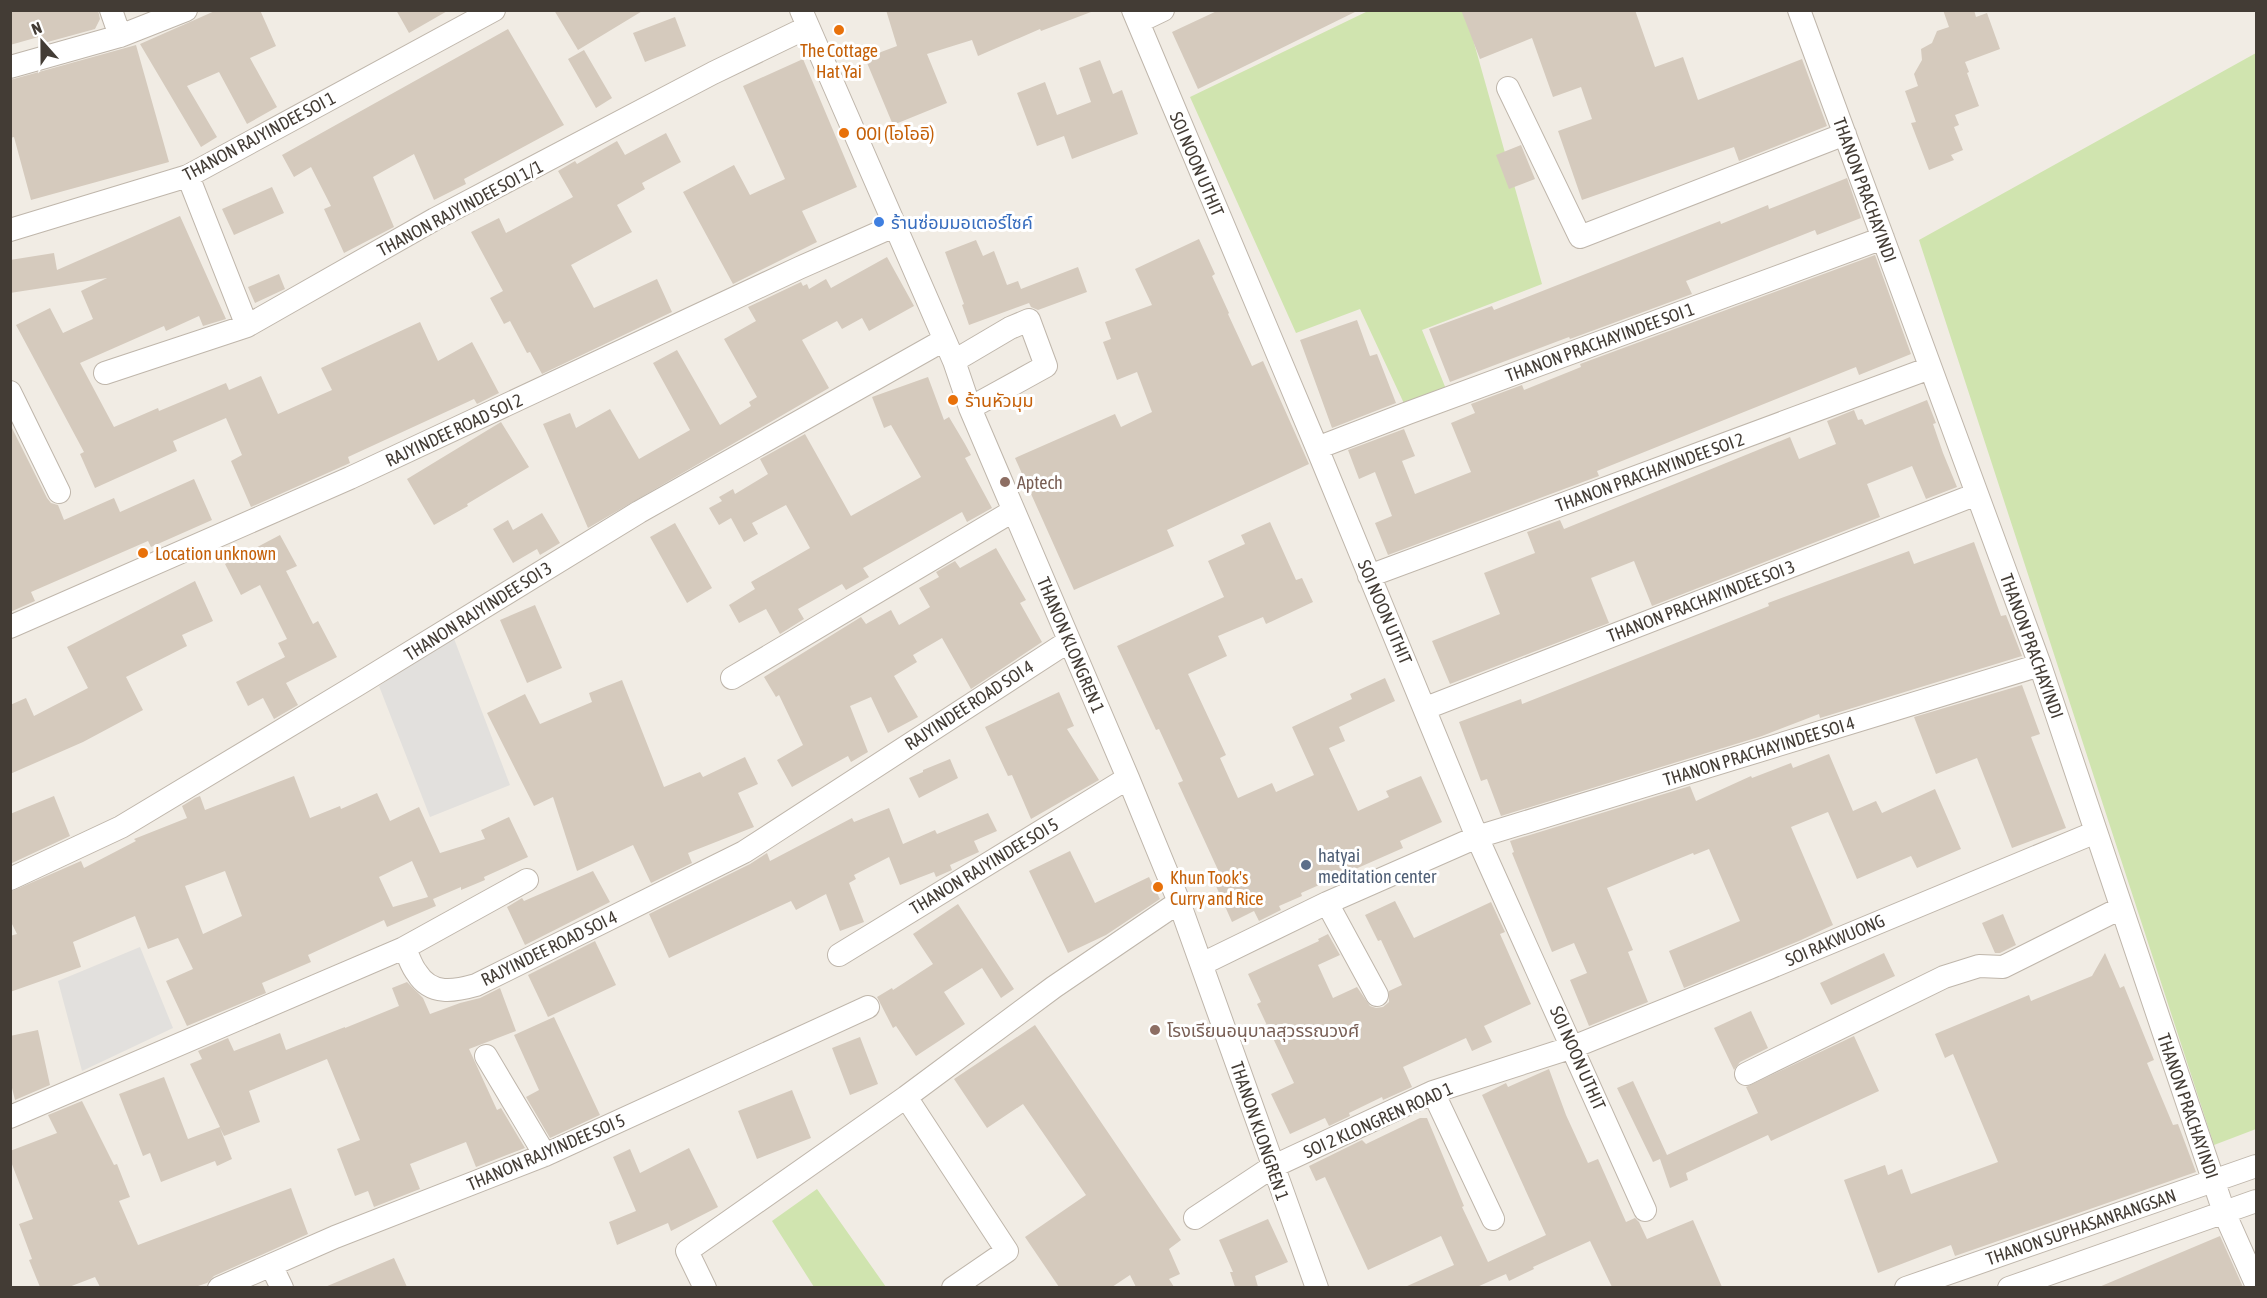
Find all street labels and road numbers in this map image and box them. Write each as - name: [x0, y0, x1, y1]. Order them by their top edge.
- street label: THANON RAJYINDEE SOI 1: [179, 87, 339, 185]
- street label: SOI NOON UTHIT: [1166, 109, 1228, 219]
- street label: THANON PRACHAYINDI: [1829, 115, 1901, 265]
- street label: THANON RAJYINDEE SOI 1/1: [374, 155, 546, 261]
- street label: THANON PRACHAYINDEE SOI 1: [1503, 298, 1697, 386]
- street label: RAJYINDEE ROAD SOI 2: [382, 389, 526, 471]
- street label: THANON PRACHAYINDEE SOI 2: [1553, 428, 1747, 516]
- street label: THANON PRACHAYINDEE SOI 3: [1604, 556, 1798, 646]
- street label: THANON RAJYINDEE SOI 3: [400, 557, 556, 665]
- street label: SOI NOON UTHIT: [1354, 557, 1416, 667]
- street label: THANON PRACHAYINDI: [1996, 571, 2068, 721]
- street label: THANON KLONGREN 1: [1033, 574, 1109, 716]
- street label: RAJYINDEE ROAD SOI 4: [901, 656, 1037, 754]
- street label: THANON PRACHAYINDEE SOI 4: [1661, 712, 1857, 790]
- street label: THANON RAJYINDEE SOI 5: [906, 813, 1062, 919]
- street label: RAJYINDEE ROAD SOI 4: [477, 906, 621, 990]
- street label: SOI RAKWUONG: [1782, 910, 1888, 970]
- street label: SOI NOON UTHIT: [1546, 1003, 1610, 1113]
- street label: THANON PRACHAYINDI: [2153, 1031, 2223, 1181]
- street label: THANON KLONGREN 1: [1226, 1059, 1294, 1203]
- street label: SOI 2 KLONGREN ROAD 1: [1300, 1078, 1456, 1162]
- street label: THANON RAJYINDEE SOI 5: [464, 1109, 628, 1195]
- street label: THANON SUPHASANRANGSAN: [1983, 1185, 2179, 1269]

